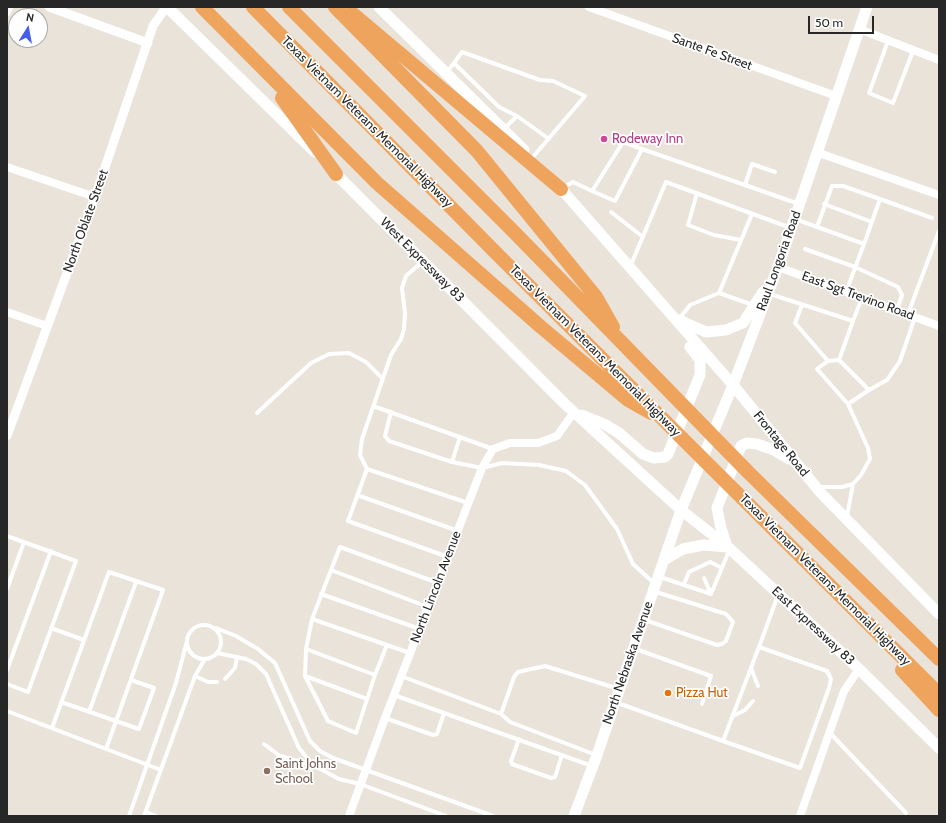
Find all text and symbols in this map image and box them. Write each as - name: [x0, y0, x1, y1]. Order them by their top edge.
- north arrow: [8, 8, 48, 48]
- scale bar: [810, 8, 876, 34]
- text: N: [25, 10, 35, 25]
- text: 50 m: [815, 15, 843, 30]
- street label: Sante Fe Street: [670, 30, 754, 74]
- street label: Texas Vietnam Veterans Memorial Highway: [278, 33, 456, 211]
- place label: Rodeway Inn: [612, 131, 683, 147]
- marker: Rodeway Inn: [599, 134, 609, 144]
- street label: North Oblate Street: [60, 167, 112, 275]
- street label: Raul Longoria Road: [754, 209, 804, 313]
- street label: West Expressway 83: [377, 215, 467, 305]
- street label: Texas Vietnam Veterans Memorial Highway: [506, 262, 684, 440]
- street label: East Sgt Trevino Road: [800, 268, 916, 324]
- street label: Frontage Road: [750, 408, 812, 480]
- street label: Texas Vietnam Veterans Memorial Highway: [736, 491, 914, 669]
- street label: North Lincoln Avenue: [407, 529, 465, 645]
- street label: East Expressway 83: [768, 584, 858, 668]
- street label: North Nebraska Avenue: [600, 599, 656, 727]
- place label: Pizza Hut: [676, 685, 728, 701]
- marker: Pizza Hut: [663, 688, 673, 698]
- place label: Saint Johns School: [275, 756, 336, 787]
- marker: Saint Johns School: [262, 766, 272, 776]

